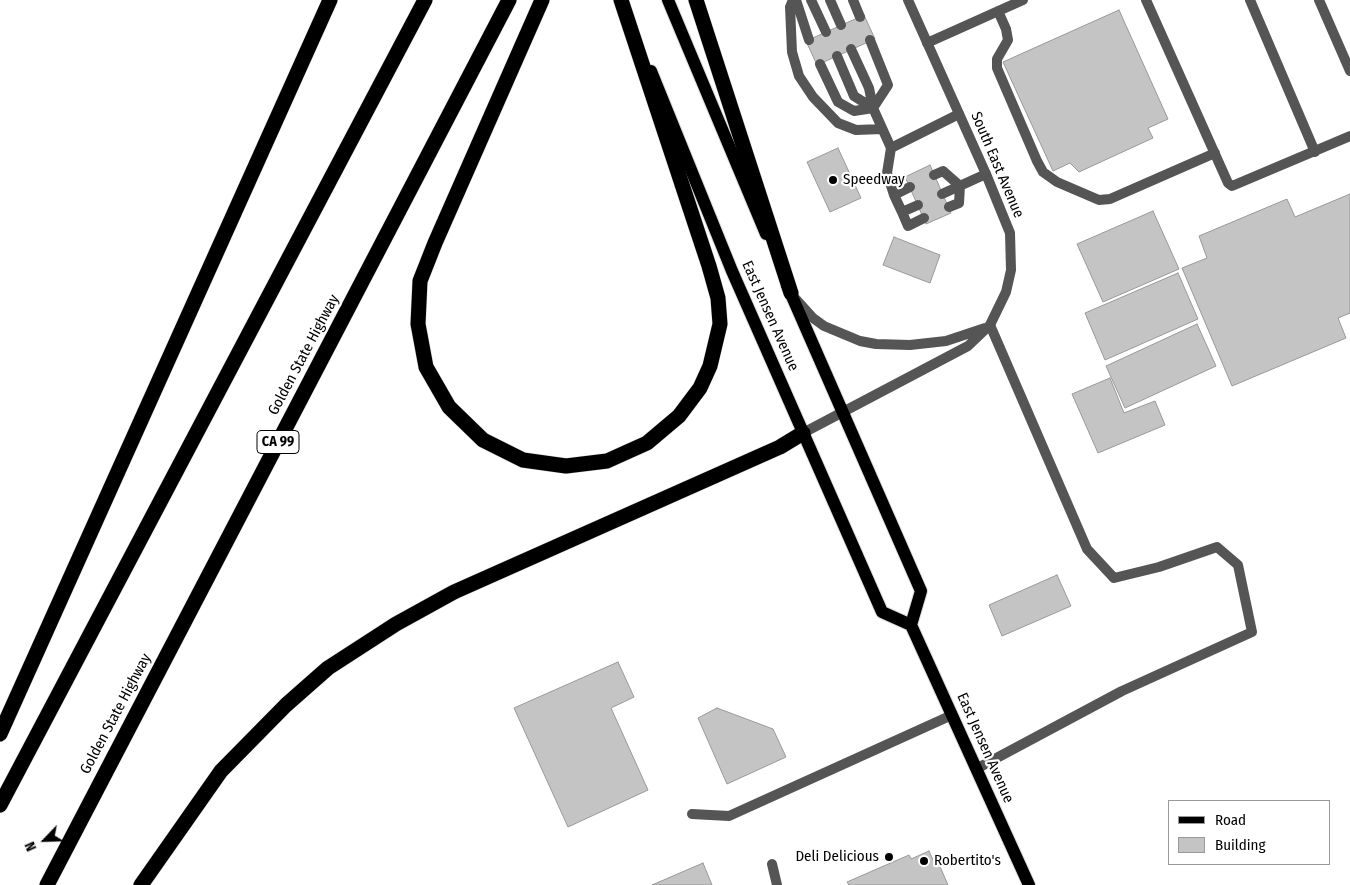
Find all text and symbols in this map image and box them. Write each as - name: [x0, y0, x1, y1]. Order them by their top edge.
- street label: South East Avenue: [967, 109, 1027, 221]
- place label: Speedway: [843, 171, 905, 189]
- marker: Speedway: [827, 174, 839, 186]
- street label: East Jensen Avenue: [738, 258, 802, 374]
- street label: Golden State Highway: [265, 292, 343, 418]
- road number: CA 99: [257, 431, 299, 454]
- street label: Golden State Highway: [77, 651, 155, 777]
- street label: East Jensen Avenue: [953, 690, 1017, 806]
- legend: [1168, 800, 1330, 865]
- text: Road: [1215, 811, 1246, 829]
- north arrow: [20, 815, 70, 865]
- text: Building: [1215, 836, 1266, 854]
- text: N: [21, 839, 40, 854]
- place label: Deli Delicious: [795, 848, 879, 866]
- marker: Deli Delicious: [883, 851, 895, 863]
- place label: Robertito's: [934, 852, 1001, 870]
- marker: Robertito's: [918, 855, 930, 867]

